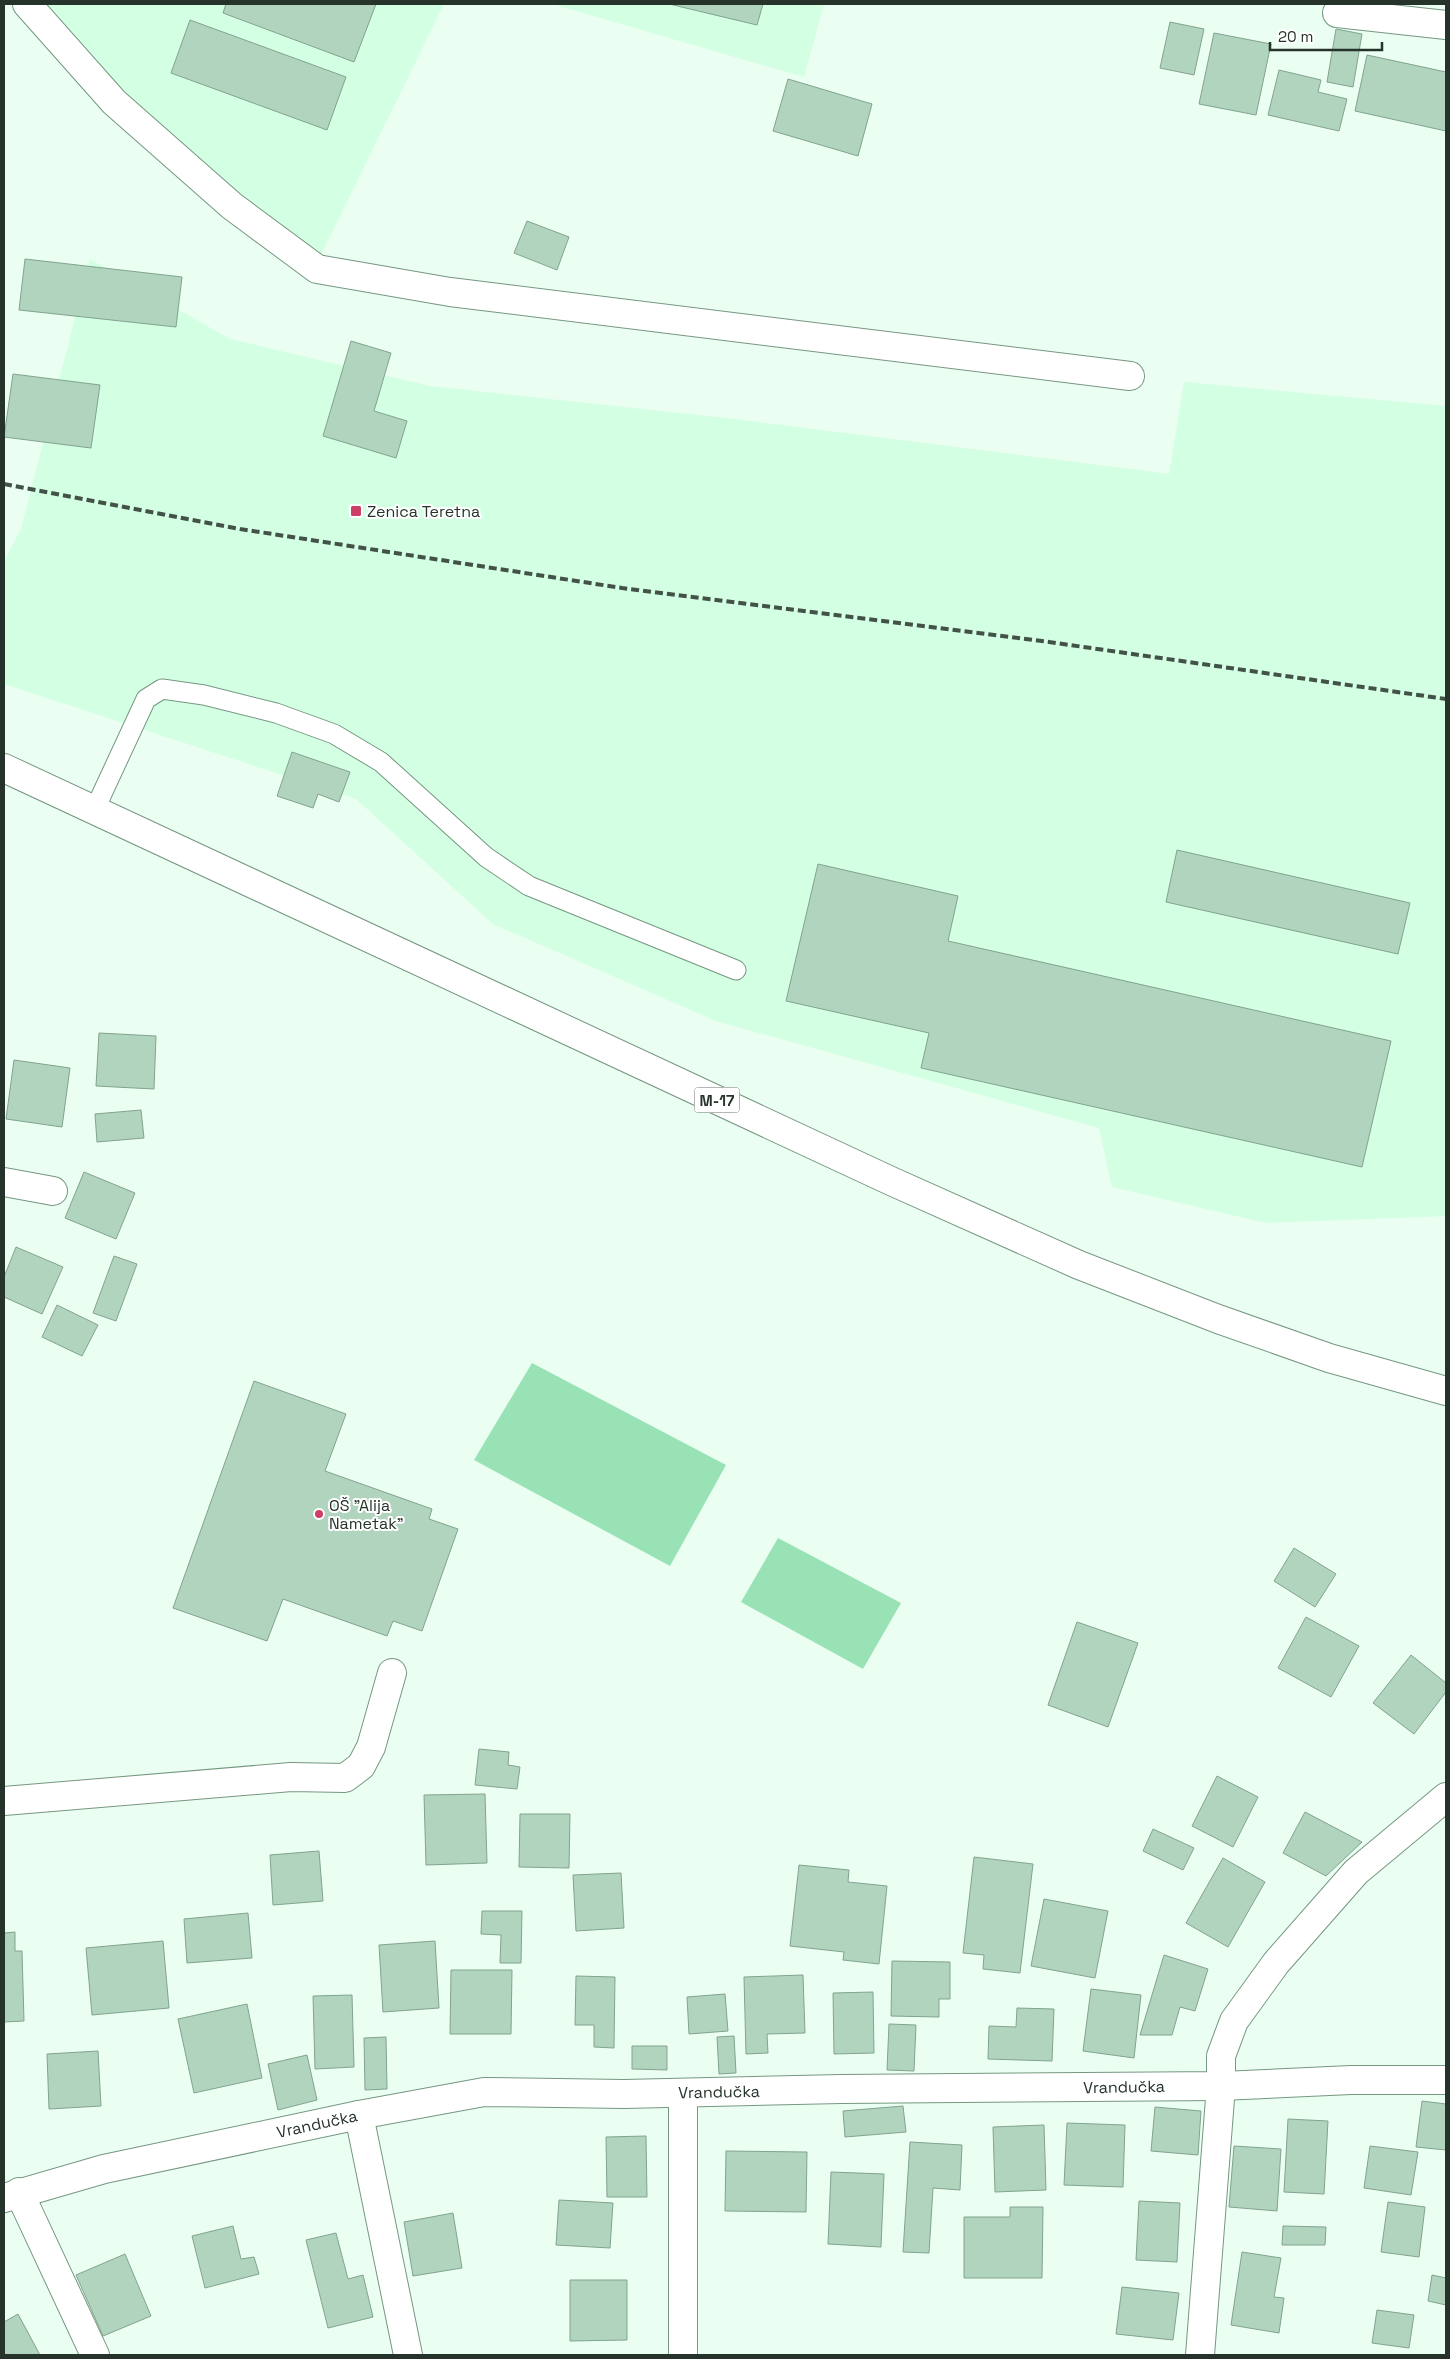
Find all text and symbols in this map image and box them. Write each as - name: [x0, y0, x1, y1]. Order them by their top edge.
- scale bar: [1270, 20, 1382, 52]
- text: 20 m: [1278, 27, 1313, 46]
- place label: Zenica Teretna: [367, 501, 480, 522]
- marker: Zenica Teretna: [349, 504, 363, 518]
- road number: M-17: [694, 1088, 740, 1112]
- place label: OŠ "Alija Nametak": [329, 1495, 404, 1534]
- marker: OŠ "Alija Nametak": [313, 1508, 325, 1520]
- street label: Vrandučka: [1083, 2076, 1165, 2098]
- street label: Vrandučka: [678, 2081, 760, 2103]
- street label: Vrandučka: [275, 2105, 359, 2143]

